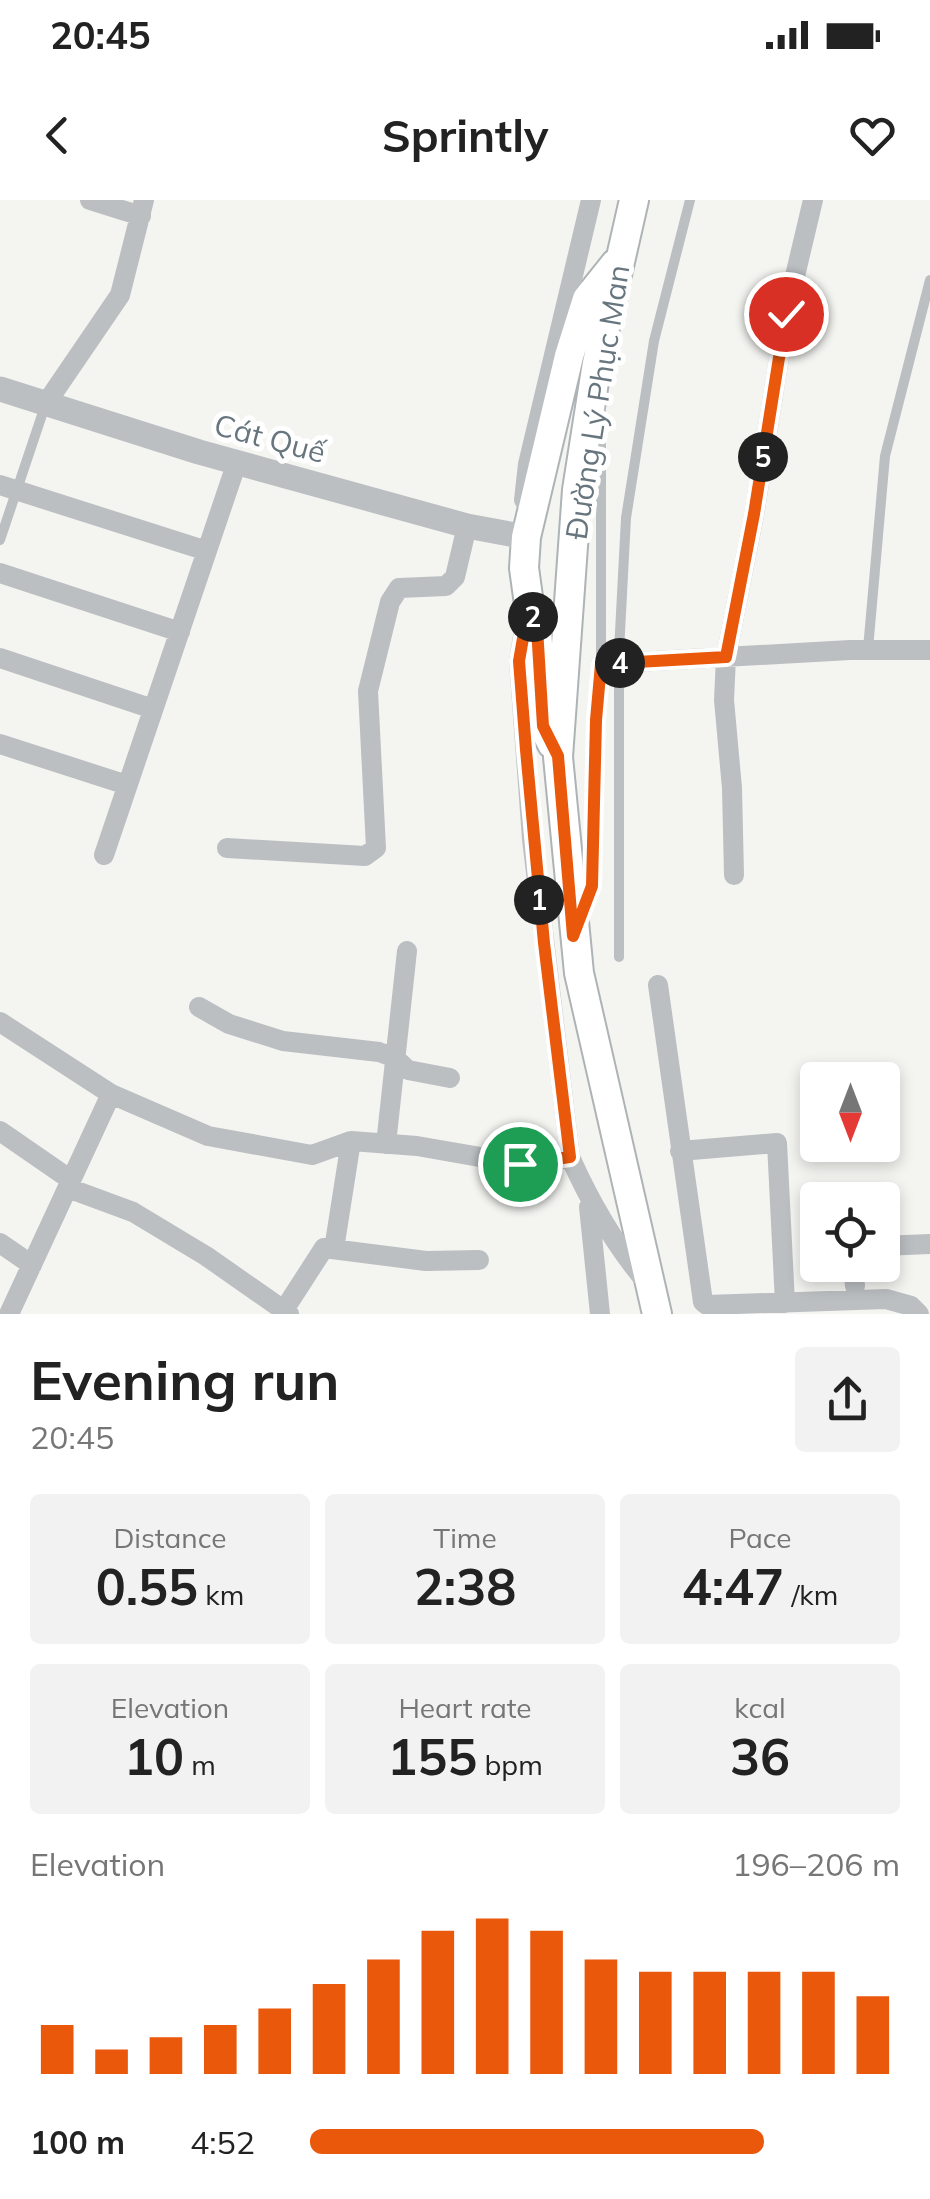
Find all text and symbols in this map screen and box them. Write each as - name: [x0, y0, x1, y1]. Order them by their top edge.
- text: 20:45: [50, 11, 151, 59]
- text: Sprintly: [382, 107, 548, 163]
- icon: back: [30, 108, 85, 163]
- icon: heart: [845, 108, 900, 163]
- street label: Đường Lý Phục Man: [557, 262, 637, 542]
- pin: [744, 272, 829, 357]
- icon: check: [759, 287, 814, 342]
- street label: Cát Quế: [210, 405, 330, 471]
- pin: 5: [738, 432, 788, 482]
- text: 5: [755, 439, 771, 474]
- pin: 2: [508, 592, 558, 642]
- text: 2: [525, 599, 541, 634]
- pin: 4: [595, 638, 645, 688]
- text: 4: [612, 645, 628, 680]
- pin: 1: [514, 875, 564, 925]
- text: 1: [531, 882, 547, 917]
- north arrow: [800, 1062, 900, 1162]
- map controls: [800, 1062, 900, 1282]
- pin: [478, 1122, 563, 1207]
- icon: arrive: [493, 1137, 548, 1192]
- button: locate: [800, 1182, 900, 1282]
- text: Evening run: [30, 1345, 339, 1414]
- button: share: [795, 1347, 900, 1452]
- text: 20:45: [30, 1417, 114, 1457]
- text: Distance: [113, 1520, 227, 1555]
- text: Time: [433, 1520, 497, 1555]
- text: Pace: [728, 1520, 792, 1555]
- text: 0.55: [96, 1555, 198, 1618]
- text: 2:38: [414, 1555, 516, 1618]
- text: 4:47: [682, 1555, 784, 1618]
- text: km: [198, 1577, 244, 1612]
- text: /km: [784, 1577, 838, 1612]
- text: Elevation: [111, 1690, 229, 1725]
- text: Heart rate: [398, 1690, 532, 1725]
- text: kcal: [734, 1690, 786, 1725]
- text: 10: [124, 1725, 184, 1788]
- text: 155: [387, 1725, 477, 1788]
- text: 36: [730, 1725, 790, 1788]
- text: m: [184, 1747, 216, 1782]
- text: bpm: [477, 1747, 543, 1782]
- text: Elevation: [30, 1844, 165, 1884]
- text: 196–206 m: [732, 1844, 900, 1884]
- text: 100 m: [30, 2122, 125, 2162]
- text: 4:52: [190, 2122, 255, 2162]

